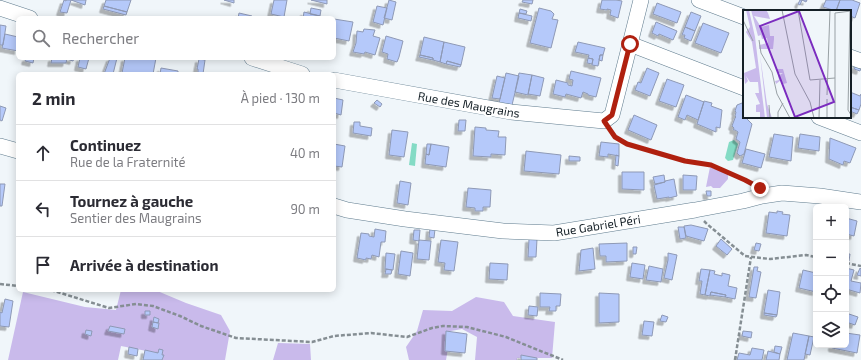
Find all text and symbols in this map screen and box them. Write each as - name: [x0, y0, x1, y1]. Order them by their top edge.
- inset map: [743, 10, 851, 118]
- search box: [16, 16, 336, 60]
- icon: search: [30, 27, 52, 49]
- text: Rechercher: [62, 29, 139, 47]
- route start: [621, 35, 639, 53]
- text: 2 min: [32, 88, 75, 108]
- street label: Rue des Maugrains: [417, 88, 521, 120]
- text: À pied · 130 m: [241, 90, 320, 106]
- text: Continuez: [70, 136, 141, 154]
- icon: ahead: [32, 142, 54, 164]
- text: 40 m: [290, 145, 320, 161]
- text: Rue de la Fraternité: [70, 154, 186, 170]
- route end: [751, 179, 769, 197]
- text: Tournez à gauche: [70, 192, 193, 210]
- icon: left: [32, 198, 54, 220]
- text: 90 m: [290, 201, 320, 217]
- map controls: [813, 204, 849, 348]
- button: +: [813, 204, 849, 240]
- text: Sentier des Maugrains: [70, 210, 202, 226]
- street label: Rue Gabriel Péri: [555, 211, 641, 239]
- button: −: [813, 240, 849, 276]
- icon: arrive: [32, 254, 54, 276]
- text: Arrivée à destination: [70, 256, 218, 274]
- button: locate: [813, 276, 849, 312]
- button: layers: [813, 312, 849, 348]

